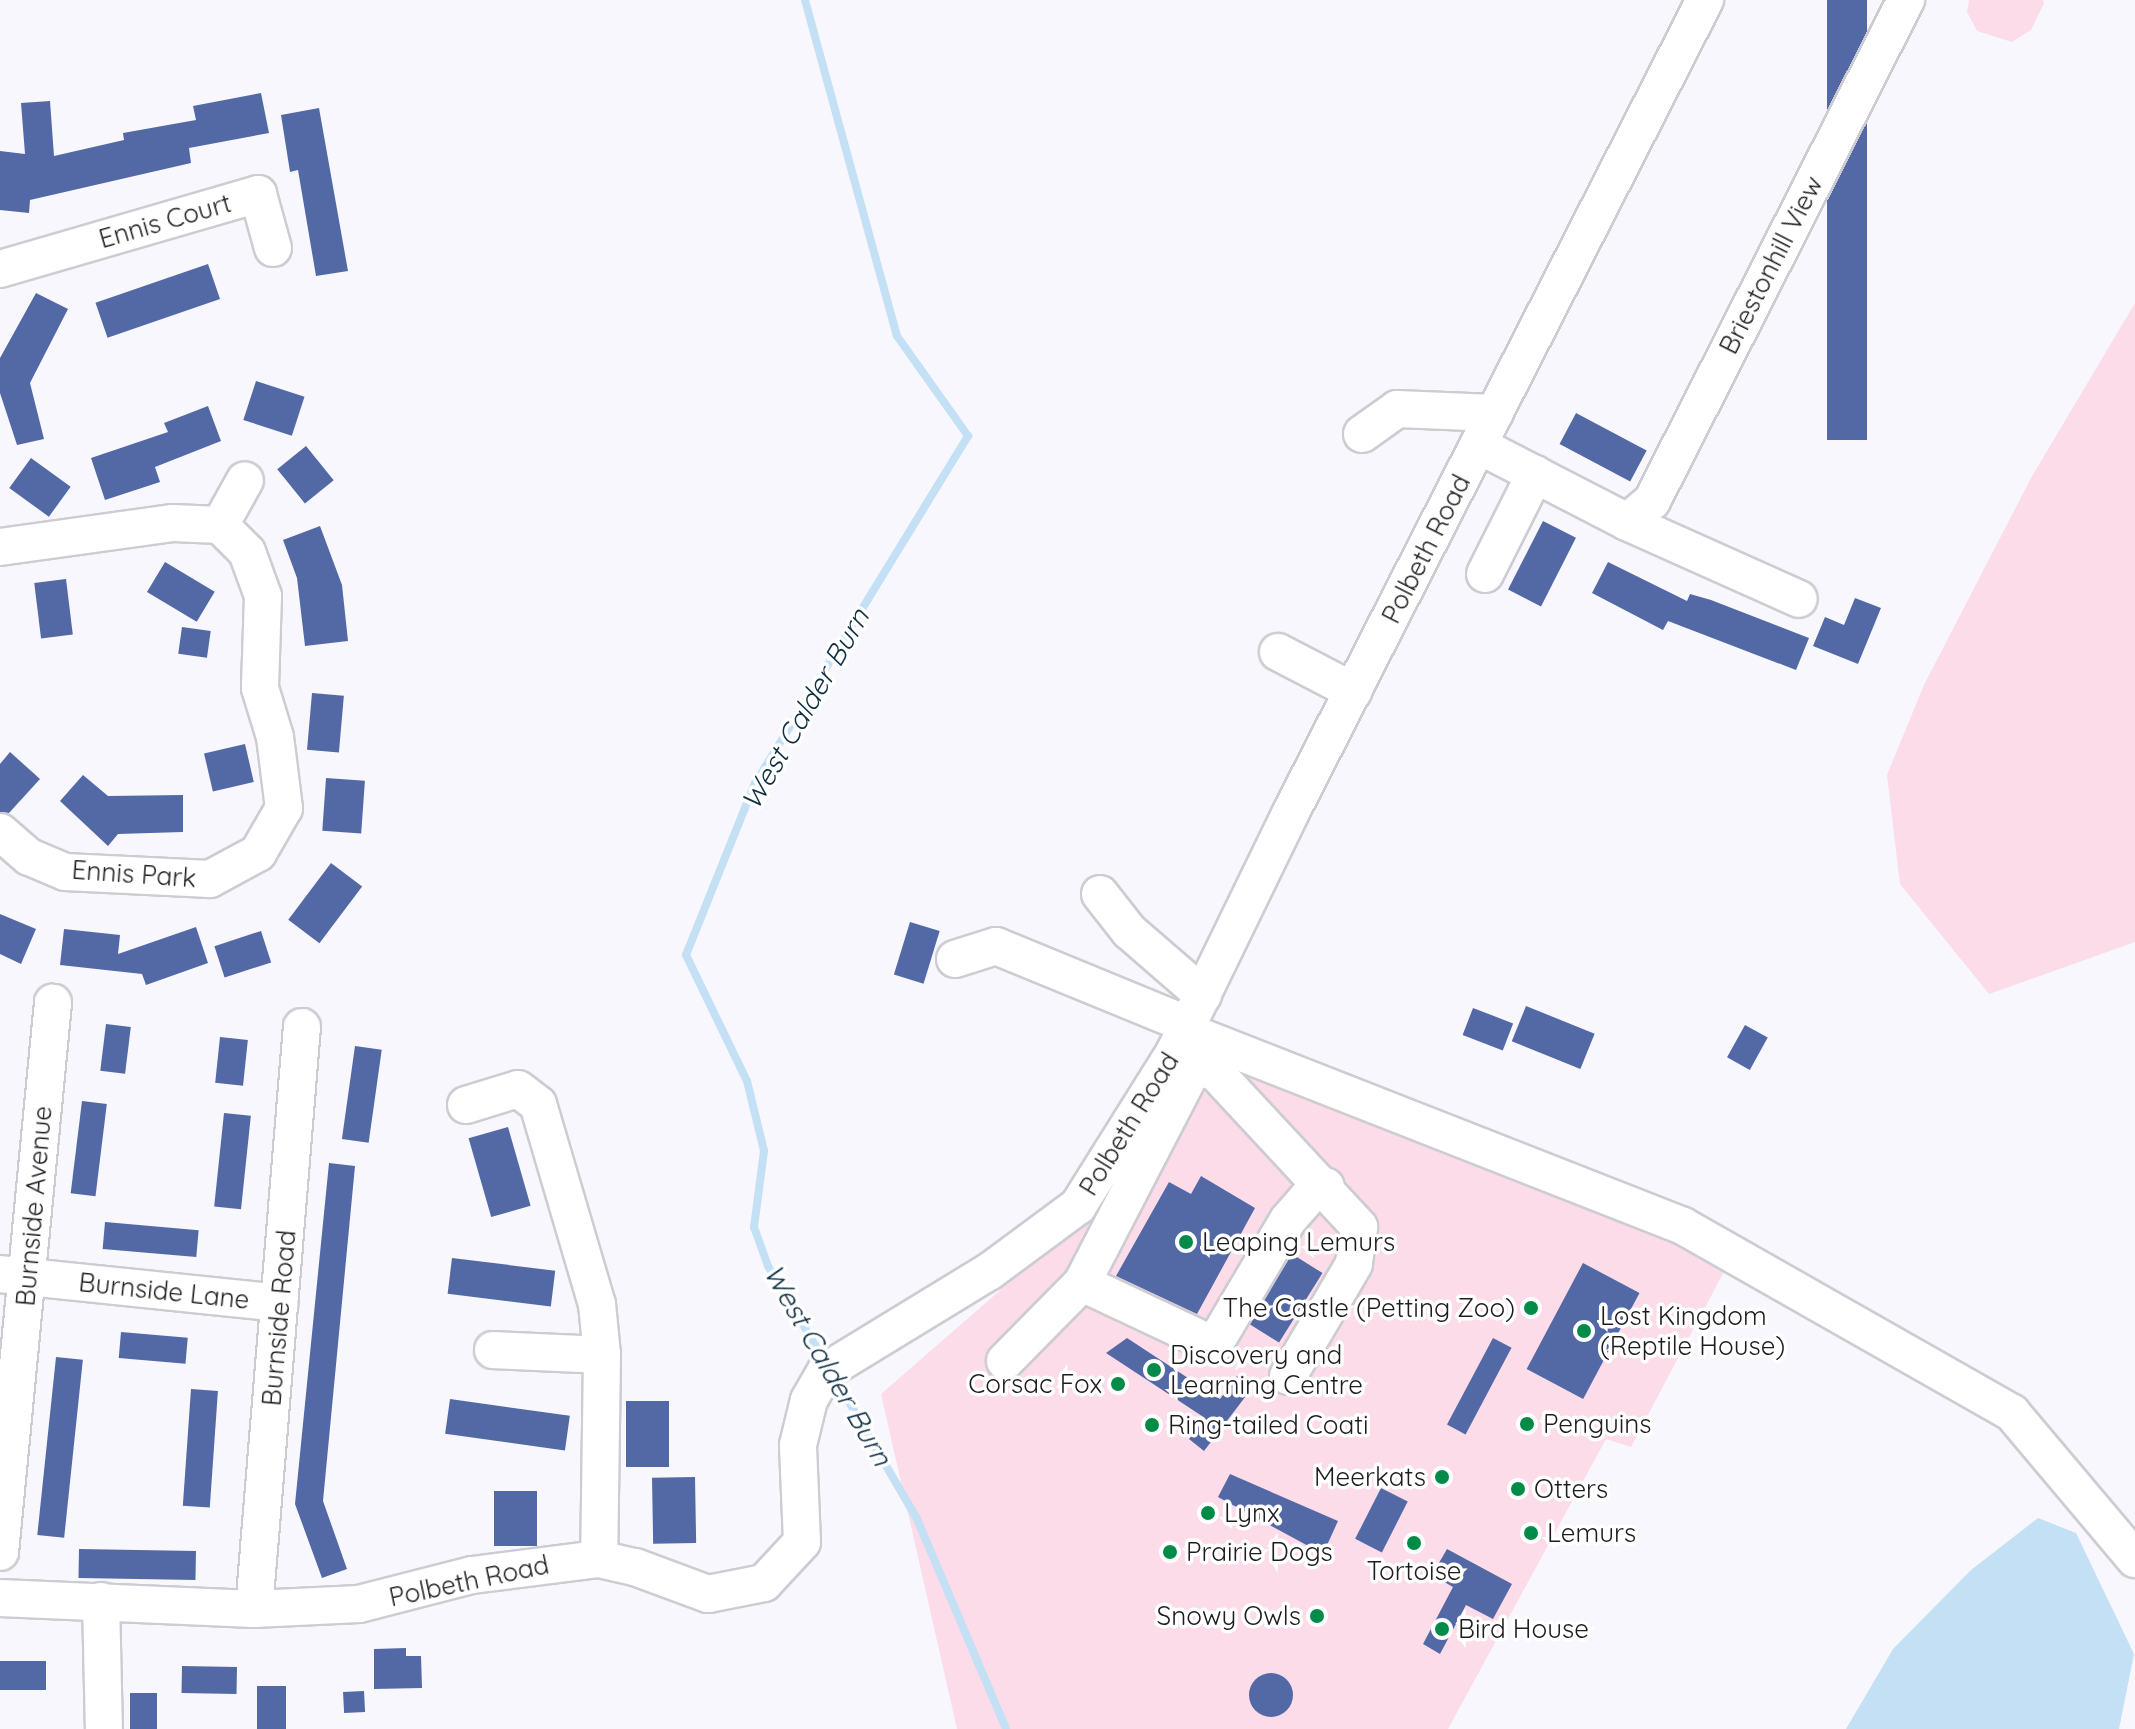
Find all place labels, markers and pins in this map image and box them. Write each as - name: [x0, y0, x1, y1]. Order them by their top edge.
- place label: Leaping Lemurs: [1202, 1226, 1395, 1258]
- marker: Leaping Lemurs: [1177, 1233, 1195, 1251]
- place label: The Castle (Petting Zoo): [1223, 1292, 1515, 1324]
- marker: The Castle (Petting Zoo): [1522, 1299, 1540, 1317]
- place label: Lost Kingdom (Reptile House): [1600, 1300, 1785, 1362]
- marker: Lost Kingdom (Reptile House): [1575, 1322, 1593, 1340]
- place label: Discovery and Learning Centre: [1170, 1339, 1363, 1400]
- marker: Discovery and Learning Centre: [1145, 1361, 1163, 1379]
- place label: Corsac Fox: [968, 1368, 1102, 1400]
- marker: Corsac Fox: [1109, 1375, 1127, 1393]
- place label: Penguins: [1543, 1408, 1652, 1440]
- place label: Ring-tailed Coati: [1168, 1409, 1369, 1441]
- marker: Penguins: [1518, 1415, 1536, 1433]
- marker: Ring-tailed Coati: [1143, 1416, 1161, 1434]
- place label: Meerkats: [1314, 1461, 1426, 1493]
- marker: Meerkats: [1433, 1468, 1451, 1486]
- place label: Otters: [1534, 1473, 1608, 1505]
- marker: Otters: [1509, 1480, 1527, 1498]
- place label: Lynx: [1224, 1497, 1280, 1529]
- marker: Lynx: [1199, 1504, 1217, 1522]
- place label: Lemurs: [1547, 1517, 1636, 1549]
- marker: Lemurs: [1522, 1524, 1540, 1542]
- marker: Tortoise: [1405, 1534, 1423, 1552]
- place label: Prairie Dogs: [1186, 1536, 1333, 1568]
- marker: Prairie Dogs: [1161, 1543, 1179, 1561]
- place label: Tortoise: [1366, 1555, 1462, 1587]
- place label: Snowy Owls: [1157, 1600, 1301, 1632]
- marker: Snowy Owls: [1308, 1607, 1326, 1625]
- place label: Bird House: [1458, 1613, 1589, 1645]
- marker: Bird House: [1433, 1620, 1451, 1638]

